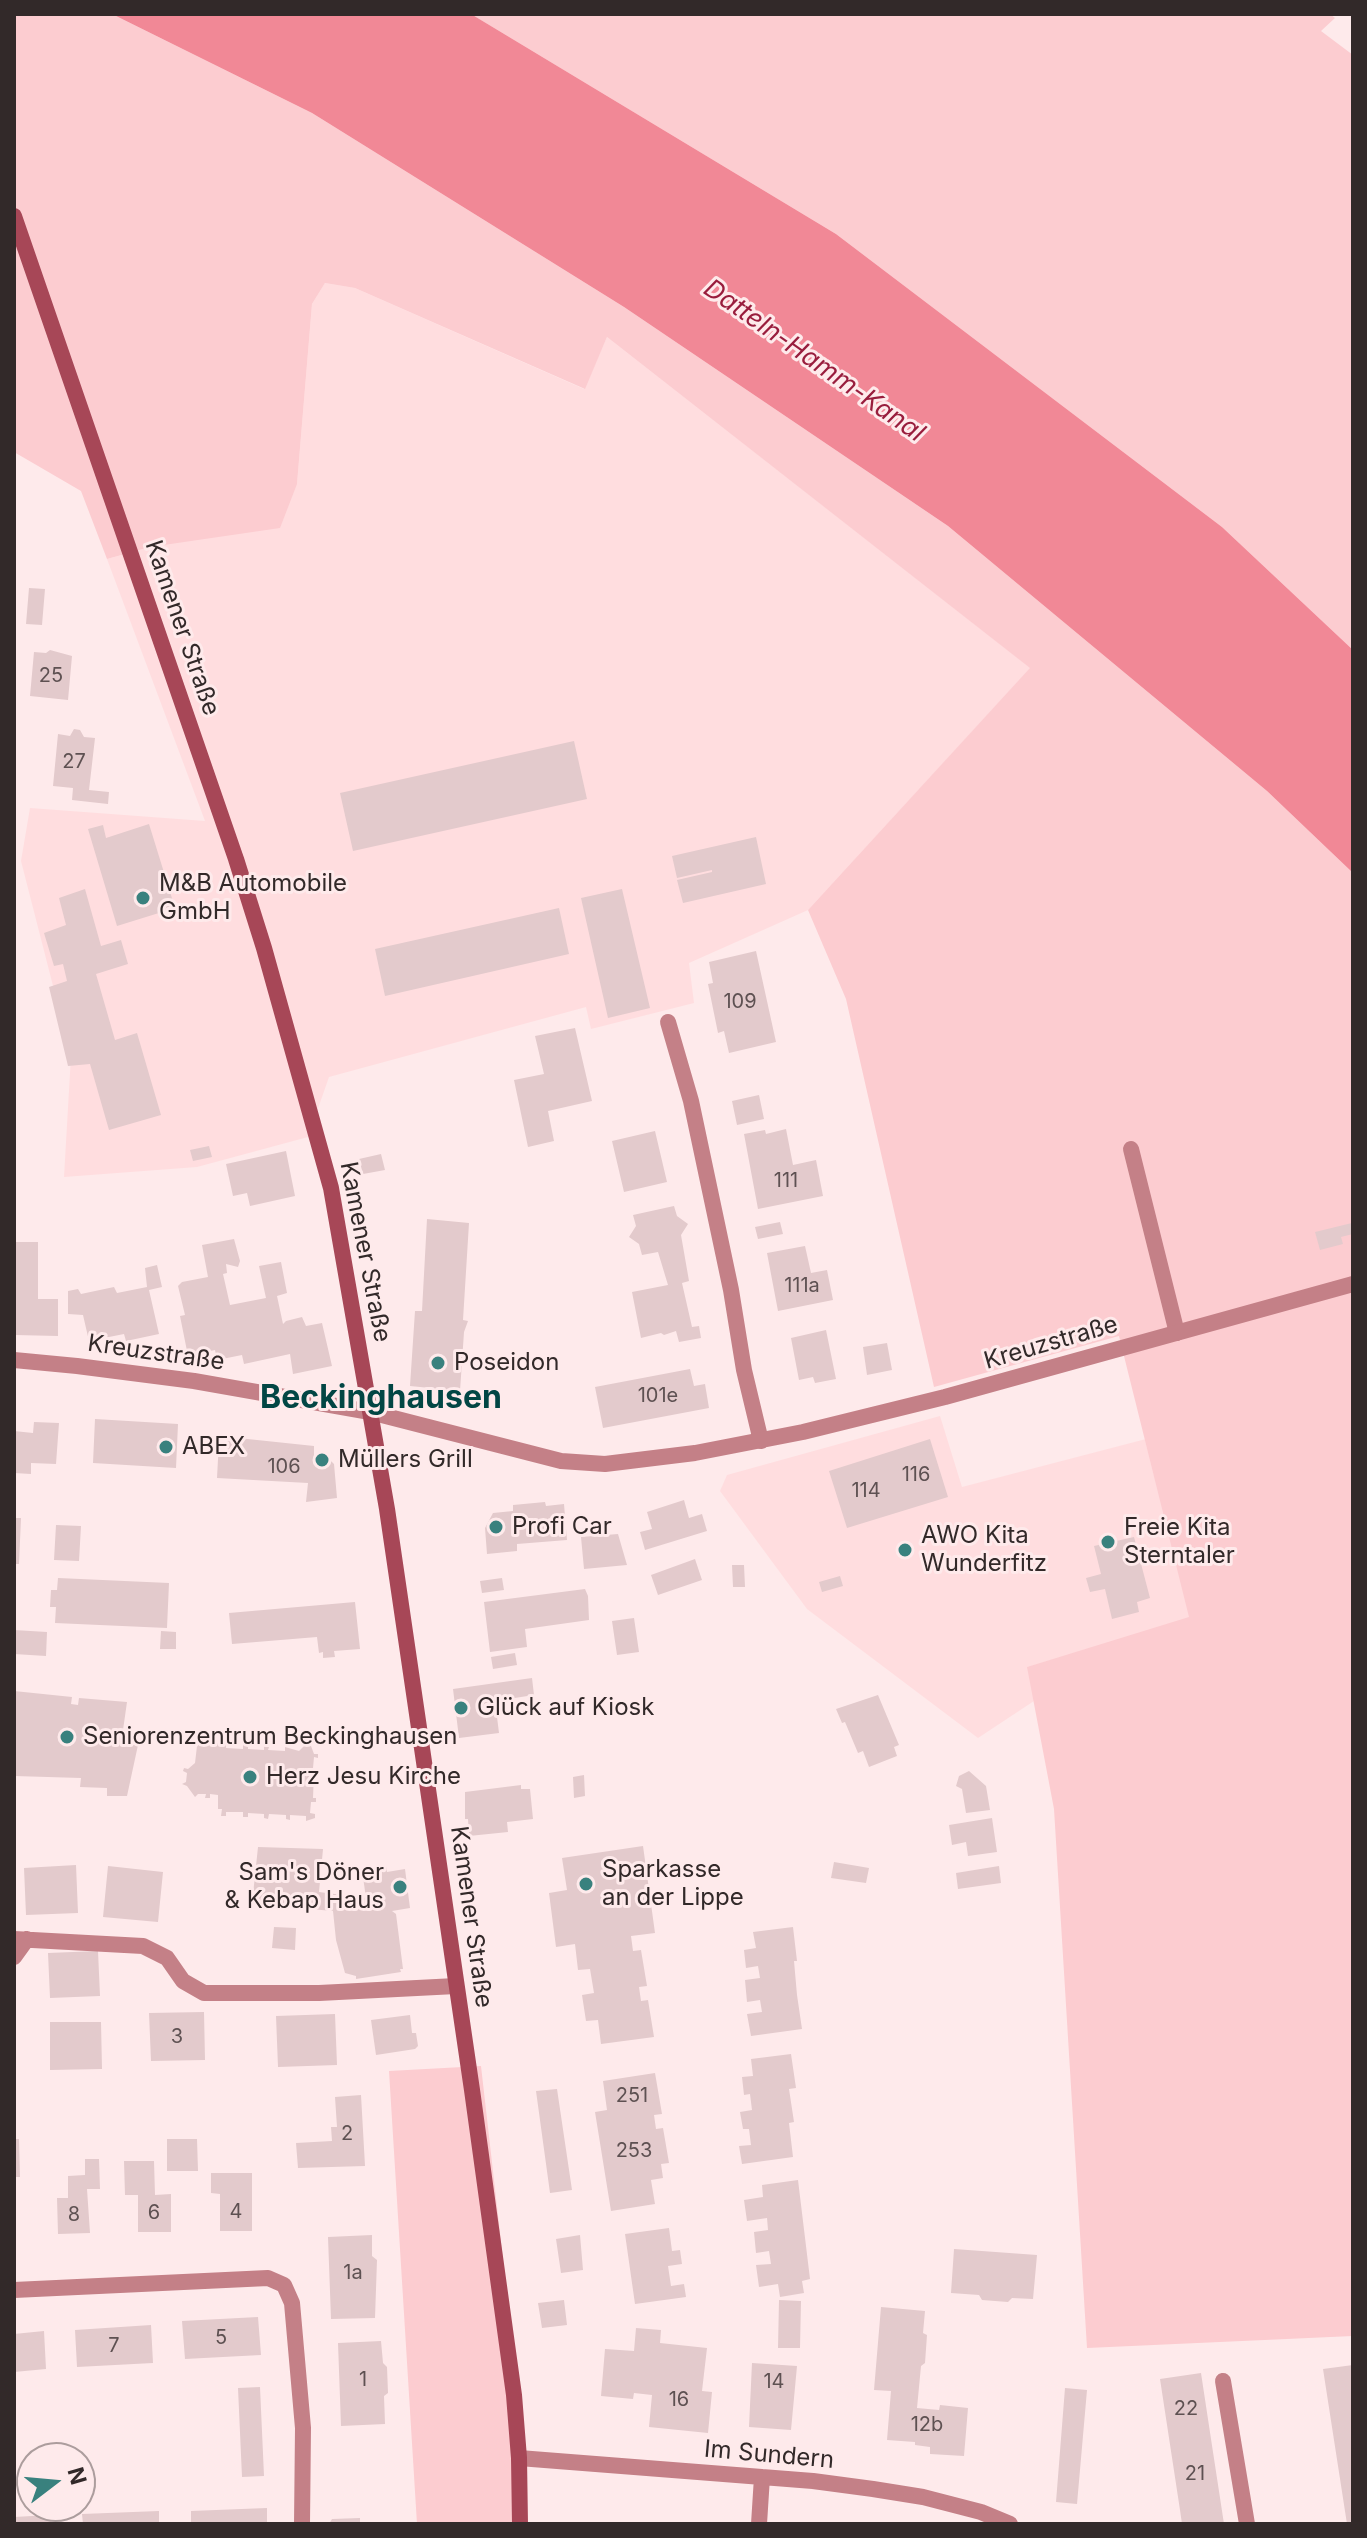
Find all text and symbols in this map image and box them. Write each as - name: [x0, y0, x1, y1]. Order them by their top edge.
- water label: Datteln-Hamm-Kanal: [698, 273, 930, 449]
- street label: Kamener Straße: [139, 537, 225, 719]
- house number: 25: [39, 664, 63, 688]
- house number: 27: [62, 750, 86, 774]
- place label: M&B Automobile GmbH: [159, 870, 347, 926]
- marker: M&B Automobile GmbH: [134, 889, 152, 907]
- house number: 109: [723, 990, 757, 1014]
- street label: Kamener Straße: [333, 1159, 397, 1345]
- house number: 111: [774, 1169, 798, 1193]
- house number: 111a: [784, 1274, 820, 1298]
- street label: Kreuzstraße: [981, 1310, 1121, 1376]
- street label: Kreuzstraße: [86, 1329, 226, 1377]
- place label: Poseidon: [454, 1349, 559, 1377]
- marker: Poseidon: [429, 1354, 447, 1372]
- district label: Beckinghausen: [260, 1379, 502, 1417]
- house number: 101e: [638, 1384, 678, 1408]
- place label: ABEX: [182, 1433, 245, 1461]
- marker: ABEX: [157, 1438, 175, 1456]
- place label: Müllers Grill: [338, 1446, 473, 1474]
- marker: Müllers Grill: [313, 1451, 331, 1469]
- house number: 106: [267, 1455, 301, 1479]
- house number: 116: [902, 1463, 930, 1487]
- house number: 114: [851, 1479, 881, 1503]
- place label: Profi Car: [512, 1513, 612, 1541]
- place label: Freie Kita Sterntaler: [1124, 1514, 1235, 1570]
- marker: Profi Car: [487, 1518, 505, 1536]
- place label: AWO Kita Wunderfitz: [921, 1522, 1047, 1578]
- marker: Freie Kita Sterntaler: [1099, 1533, 1117, 1551]
- marker: AWO Kita Wunderfitz: [896, 1541, 914, 1559]
- place label: Glück auf Kiosk: [477, 1694, 654, 1722]
- marker: Glück auf Kiosk: [452, 1699, 470, 1717]
- place label: Seniorenzentrum Beckinghausen: [83, 1723, 457, 1751]
- marker: Seniorenzentrum Beckinghausen: [58, 1728, 76, 1746]
- place label: Herz Jesu Kirche: [266, 1763, 461, 1791]
- marker: Herz Jesu Kirche: [241, 1768, 259, 1786]
- street label: Kamener Straße: [444, 1824, 498, 2010]
- place label: Sparkasse an der Lippe: [602, 1856, 744, 1912]
- place label: Sam's Döner & Kebap Haus: [225, 1859, 384, 1915]
- marker: Sparkasse an der Lippe: [577, 1875, 595, 1893]
- marker: Sam's Döner & Kebap Haus: [391, 1878, 409, 1896]
- house number: 3: [171, 2025, 183, 2049]
- house number: 251: [616, 2084, 648, 2108]
- house number: 2: [341, 2122, 353, 2146]
- house number: 253: [616, 2139, 652, 2163]
- house number: 4: [230, 2200, 242, 2224]
- house number: 6: [148, 2201, 160, 2225]
- house number: 8: [68, 2203, 80, 2227]
- house number: 1a: [343, 2261, 363, 2285]
- house number: 5: [215, 2326, 227, 2350]
- house number: 7: [108, 2334, 120, 2358]
- house number: 1: [359, 2368, 367, 2392]
- house number: 14: [763, 2370, 785, 2394]
- house number: 16: [669, 2388, 689, 2412]
- house number: 22: [1174, 2397, 1198, 2421]
- house number: 12b: [911, 2413, 943, 2437]
- street label: Im Sundern: [703, 2435, 835, 2475]
- north arrow: [16, 2442, 96, 2522]
- house number: 21: [1185, 2462, 1205, 2486]
- text: N: [62, 2464, 92, 2488]

